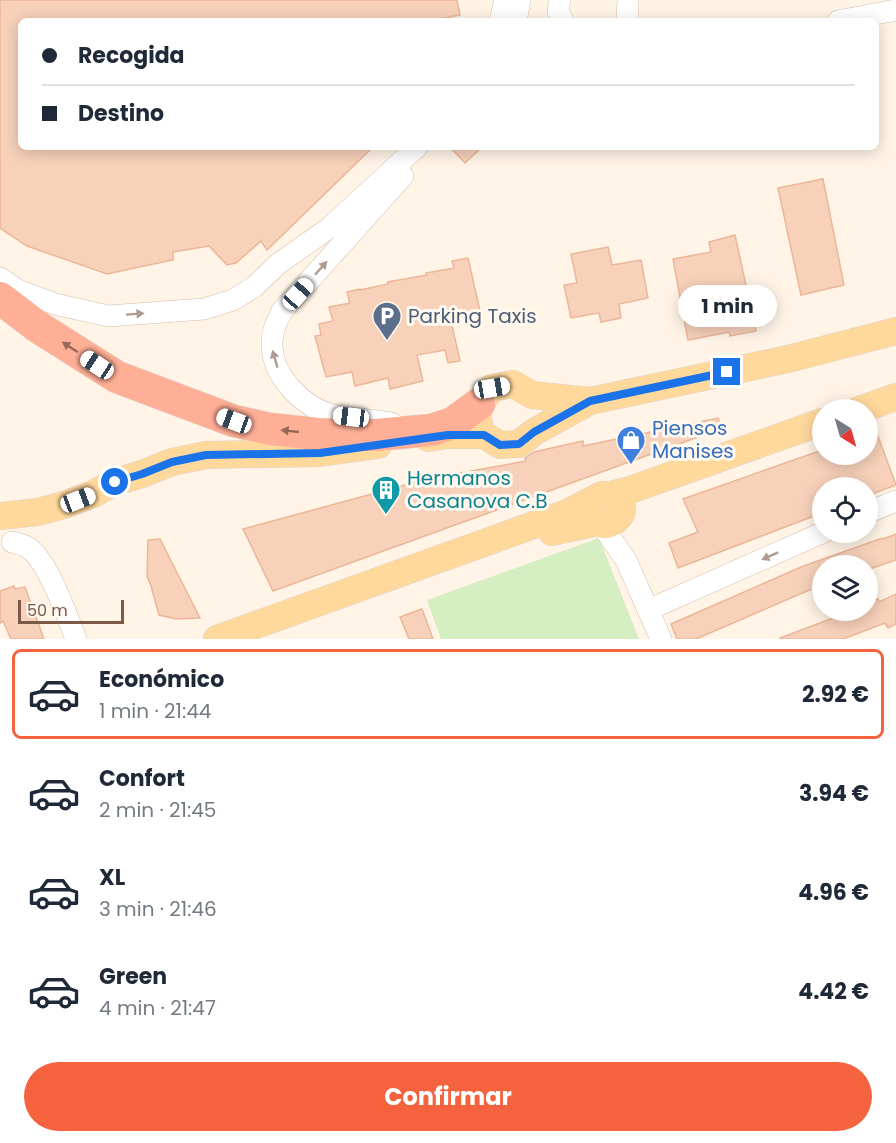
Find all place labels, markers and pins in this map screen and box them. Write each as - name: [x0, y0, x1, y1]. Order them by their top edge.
- parking icon: Parking Taxis: [371, 300, 403, 342]
- place label: Parking Taxis: [408, 302, 537, 330]
- place label: Piensos Manises: [652, 414, 734, 465]
- shop icon: Piensos Manises: [615, 424, 647, 466]
- place label: Hermanos Casanova C.B: [407, 464, 548, 515]
- building icon: Hermanos Casanova C.B: [370, 474, 402, 516]

